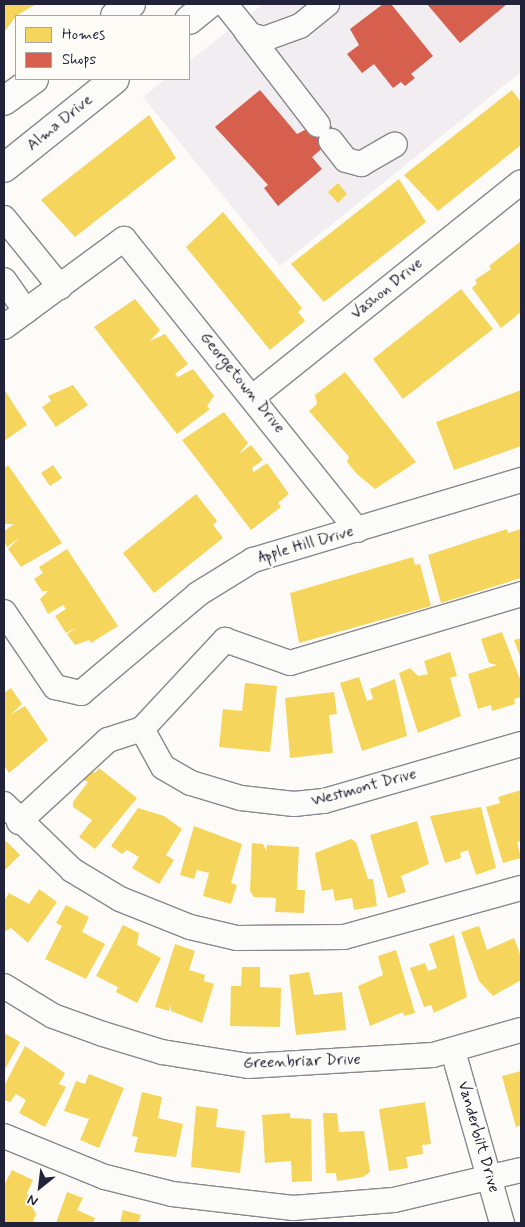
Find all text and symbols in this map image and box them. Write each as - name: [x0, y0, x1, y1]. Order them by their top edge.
- legend: [15, 15, 190, 80]
- text: Homes: [62, 25, 105, 45]
- text: Shops: [62, 50, 96, 70]
- street label: Alma Drive: [24, 91, 96, 155]
- street label: Vashon Drive: [348, 255, 426, 323]
- street label: Georgetown Drive: [195, 329, 289, 437]
- street label: Apple Hill Drive: [257, 522, 355, 568]
- street label: Westmont Drive: [309, 765, 419, 811]
- street label: Greenbriar Drive: [243, 1050, 361, 1074]
- street label: Vanderbilt Drive: [453, 1079, 503, 1195]
- north arrow: [15, 1162, 65, 1212]
- text: N: [24, 1190, 41, 1210]

